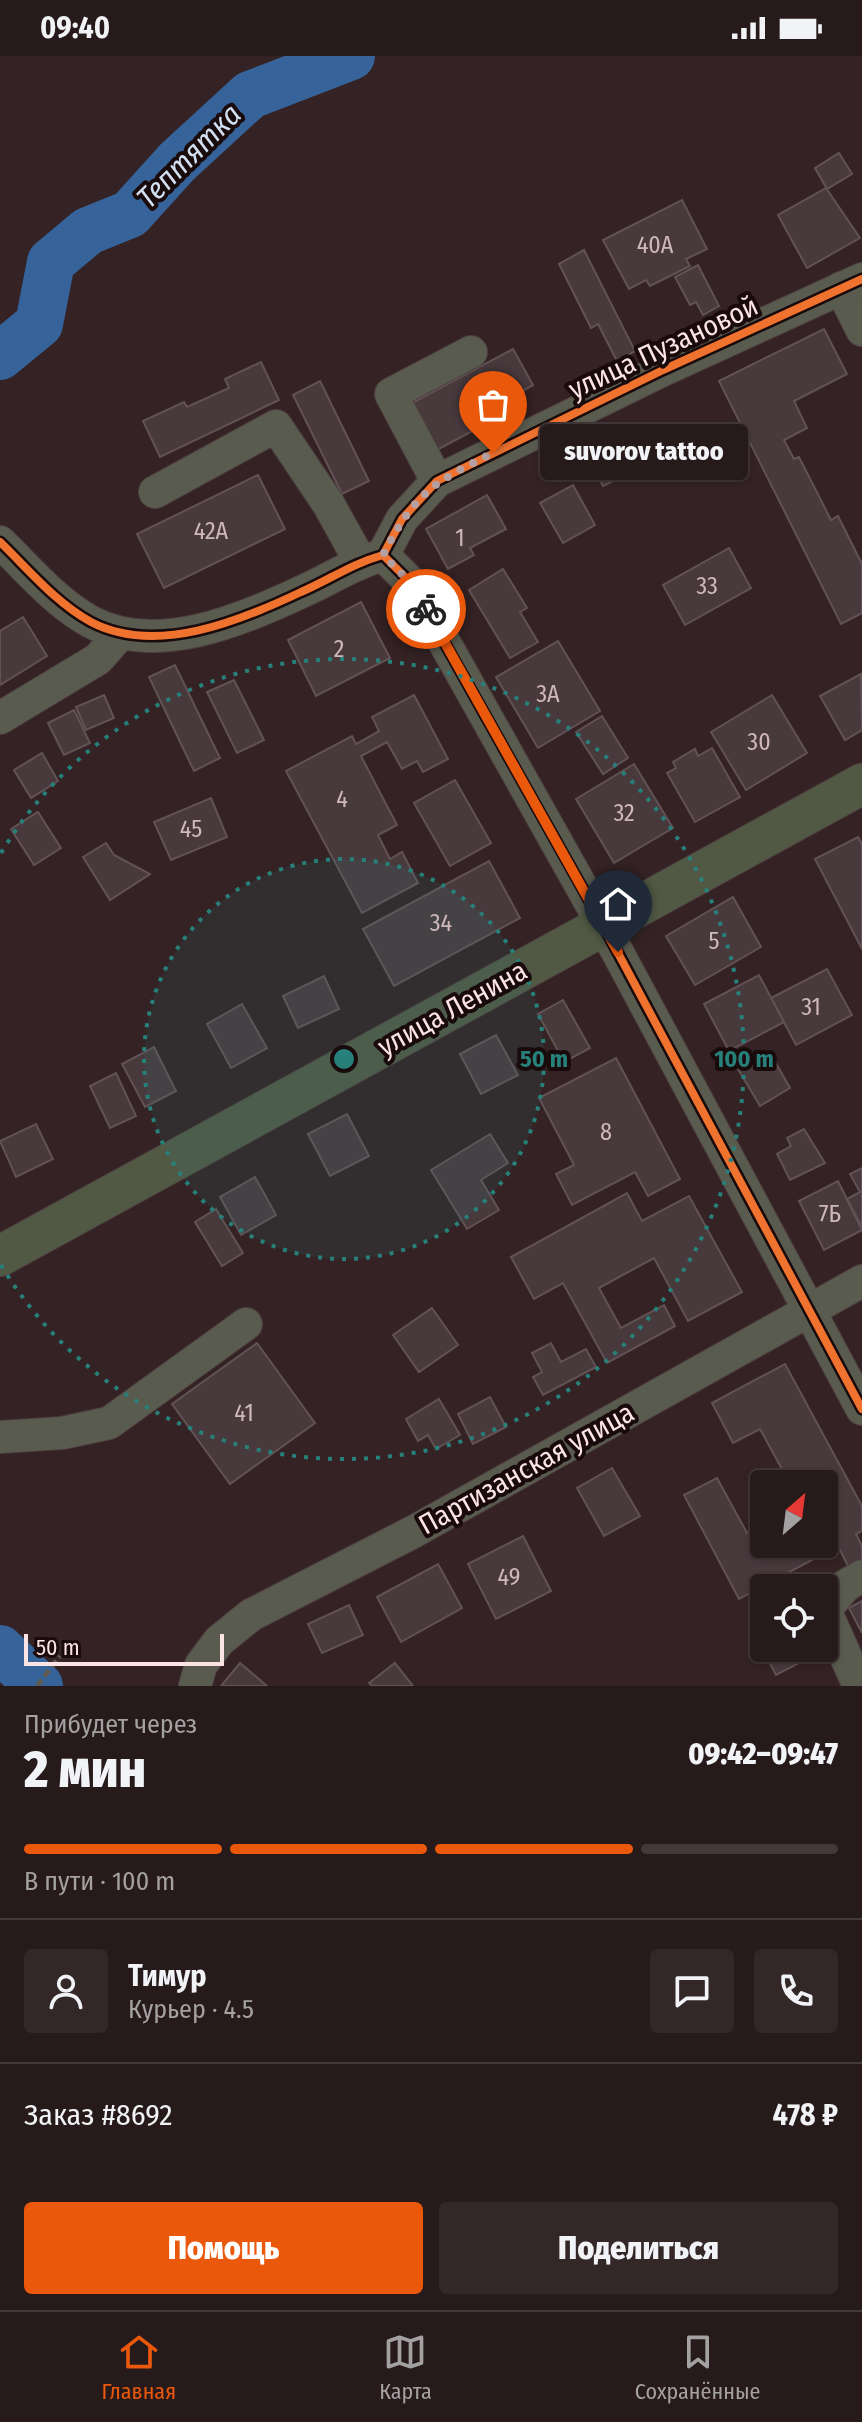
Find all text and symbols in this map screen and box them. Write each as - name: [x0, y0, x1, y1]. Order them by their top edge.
- text: 09:40: [40, 10, 110, 46]
- water label: Тептятка: [129, 96, 249, 216]
- house number: 40А: [637, 231, 674, 259]
- street label: улица Пузановой: [563, 289, 763, 406]
- pin: [459, 371, 527, 453]
- icon: bag: [471, 383, 515, 427]
- callout: suvorov tattoo: [541, 425, 749, 481]
- text: suvorov tattoo: [564, 436, 724, 467]
- house number: 42А: [194, 517, 229, 545]
- house number: 1: [455, 524, 465, 552]
- courier: [386, 569, 466, 649]
- house number: 33: [696, 572, 718, 600]
- icon: bike: [404, 587, 448, 631]
- house number: 2: [334, 635, 344, 663]
- house number: 3А: [536, 680, 560, 708]
- house number: 30: [747, 728, 771, 756]
- house number: 4: [336, 785, 348, 813]
- house number: 32: [613, 799, 635, 827]
- house number: 45: [180, 815, 202, 843]
- pin: [584, 870, 652, 952]
- icon: home: [596, 882, 640, 926]
- house number: 34: [430, 909, 452, 937]
- house number: 5: [708, 927, 720, 955]
- street label: улица Ленина: [372, 954, 533, 1063]
- house number: 31: [801, 993, 821, 1021]
- centre of rings: [330, 1045, 358, 1073]
- text: 50 m: [520, 1045, 568, 1073]
- text: 100 m: [714, 1045, 774, 1073]
- house number: 8: [600, 1118, 612, 1146]
- house number: 7Б: [819, 1200, 841, 1228]
- street label: Партизанская улица: [413, 1396, 640, 1541]
- house number: 41: [234, 1399, 254, 1427]
- north arrow: [750, 1470, 838, 1558]
- map controls: [750, 1470, 838, 1662]
- house number: 49: [498, 1563, 520, 1591]
- button: locate: [750, 1574, 838, 1662]
- scale bar: [24, 1630, 224, 1666]
- text: 50 m: [36, 1634, 80, 1661]
- text: Прибудет через: [24, 1709, 197, 1740]
- text: 09:42–09:47: [688, 1736, 838, 1772]
- text: 2 мин: [24, 1738, 146, 1801]
- text: В пути · 100 m: [24, 1866, 175, 1897]
- button: person: [24, 1949, 108, 2033]
- button: chat: [650, 1949, 734, 2033]
- button: phone: [754, 1949, 838, 2033]
- text: Тимур: [128, 1958, 207, 1994]
- text: Курьер · 4.5: [128, 1994, 254, 2025]
- text: Заказ #8692: [24, 2097, 173, 2133]
- text: 478 ₽: [773, 2097, 838, 2133]
- button: Помощь: [24, 2202, 423, 2294]
- button: Поделиться: [439, 2202, 838, 2294]
- tab: Главная: [102, 2330, 176, 2405]
- tab: Карта: [379, 2330, 432, 2405]
- tab: Сохранённые: [635, 2330, 760, 2405]

